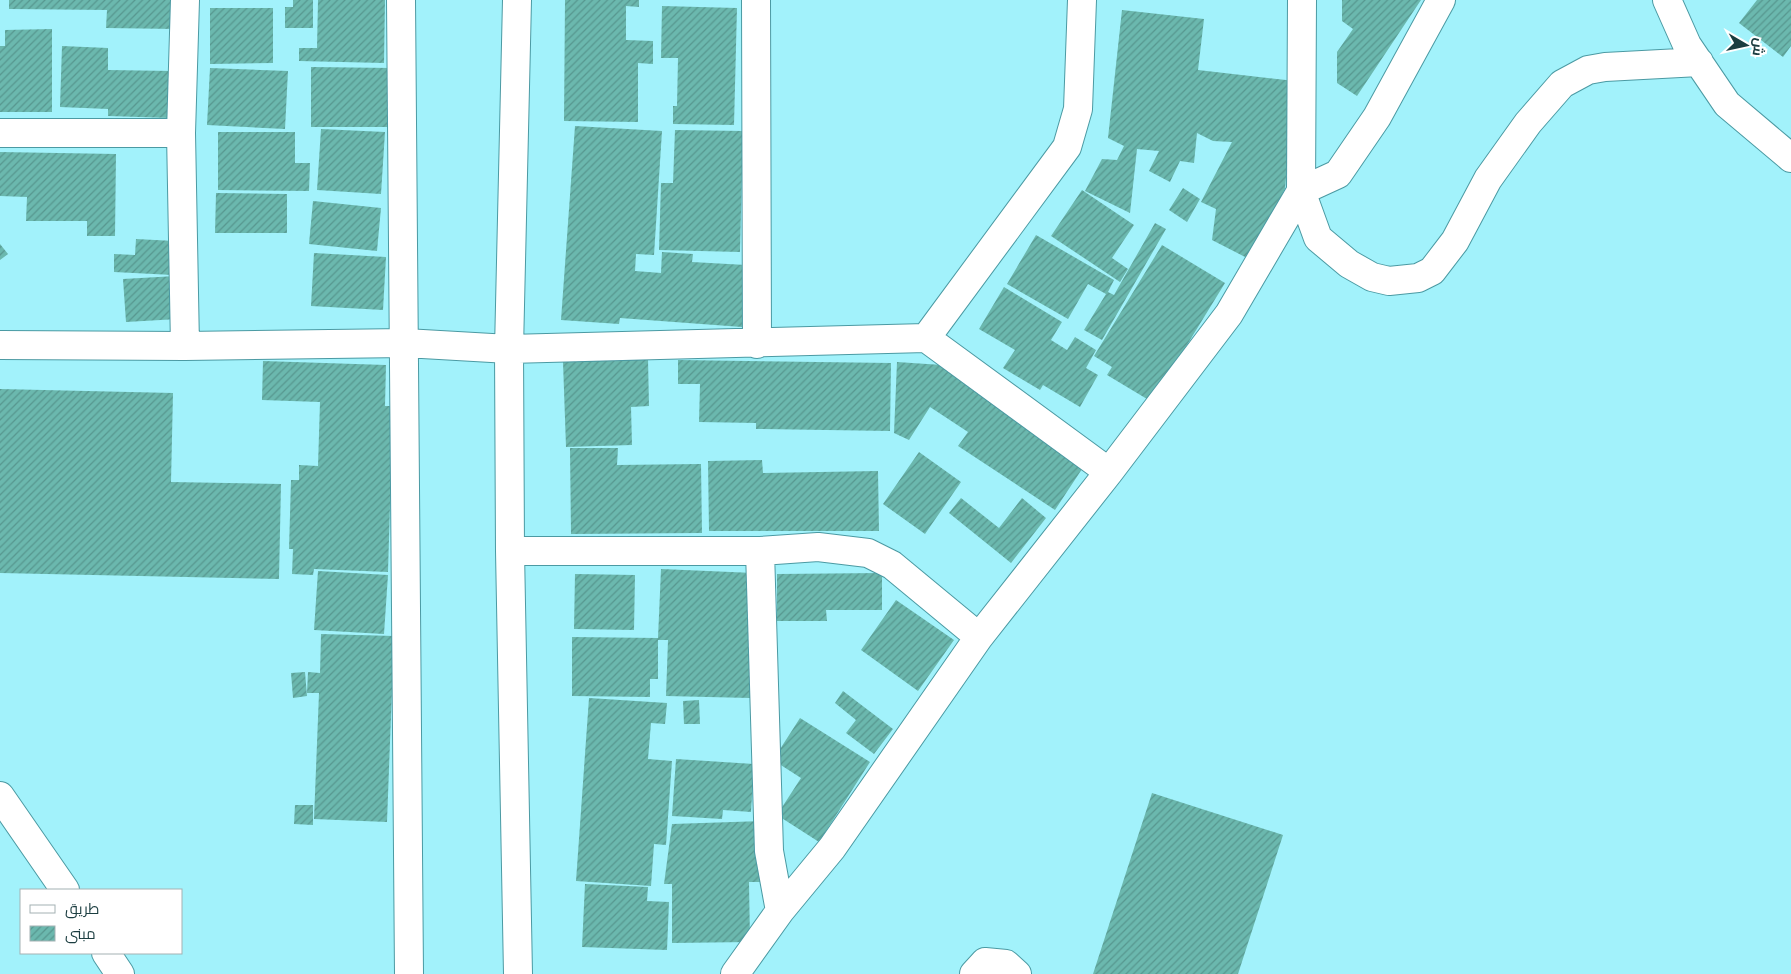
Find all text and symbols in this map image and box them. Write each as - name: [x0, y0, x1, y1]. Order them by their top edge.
- north arrow: [1721, 20, 1771, 70]
- text: ش: [1749, 37, 1768, 57]
- legend: [20, 889, 182, 954]
- text: طريق: [65, 900, 99, 919]
- text: مبنى: [65, 925, 96, 944]

